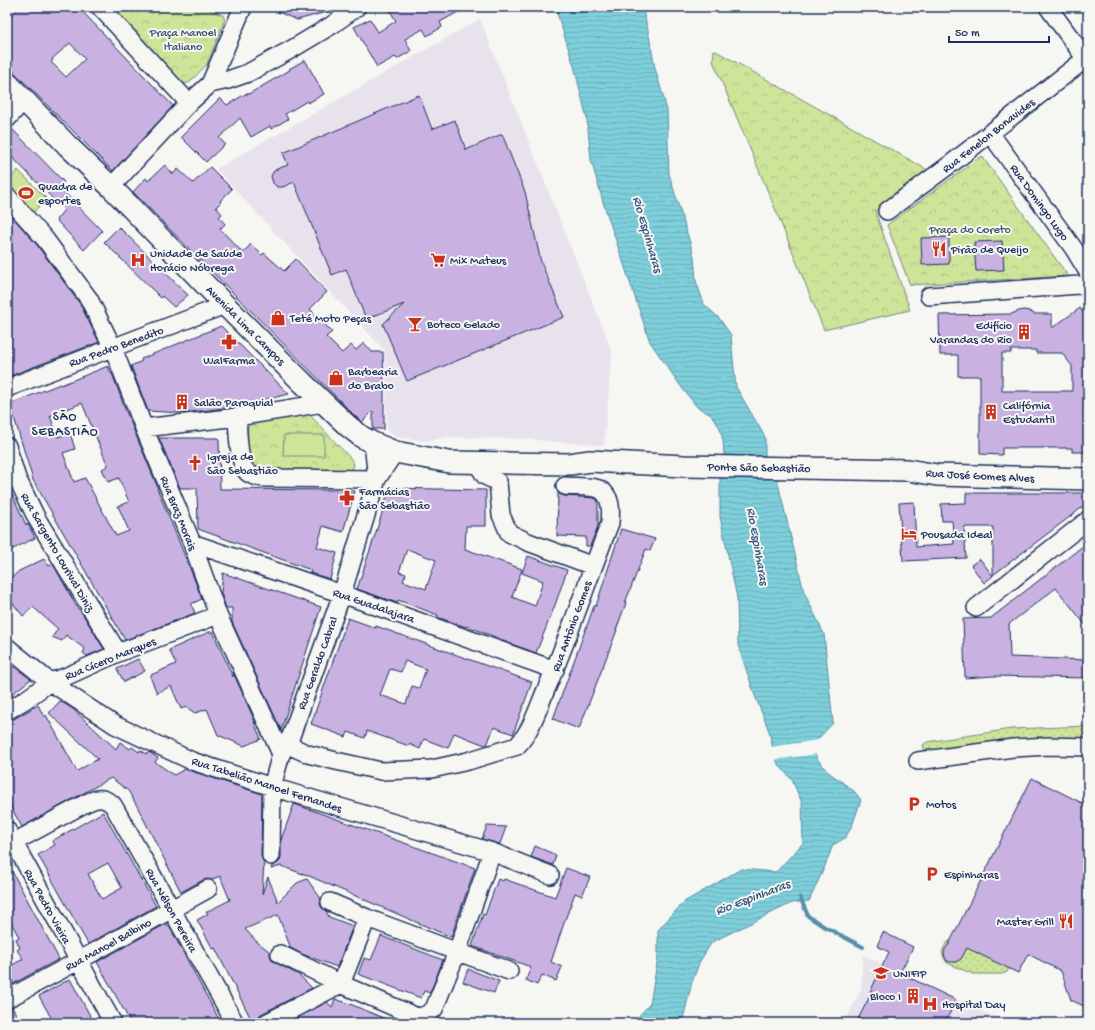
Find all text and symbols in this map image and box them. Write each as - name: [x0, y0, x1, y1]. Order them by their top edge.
- scale bar: [949, 18, 1049, 44]
- park label: Praça Manoel Italiano: [149, 27, 217, 55]
- text: 50 m: [955, 27, 980, 41]
- street label: Rua Fenelon Bonavides: [940, 96, 1039, 177]
- street label: Rua Domingo Lugo: [1006, 162, 1071, 244]
- place label: Quadra de esportes: [38, 181, 93, 209]
- sports icon: Quadra de esportes: [17, 184, 35, 202]
- water label: Rio Espinharas: [629, 195, 665, 276]
- park label: Praça do Coreto: [928, 224, 1011, 238]
- restaurant icon: Pirão de Queijo: [930, 240, 948, 258]
- place label: Pirão de Queijo: [950, 244, 1028, 258]
- place label: Unidade de Saúde Horácio Nóbrega: [150, 248, 243, 276]
- hospital icon: Unidade de Saúde Horácio Nóbrega: [129, 251, 147, 269]
- supermarket icon: Mix Mateus: [429, 251, 447, 269]
- place label: Mix Mateus: [450, 255, 507, 269]
- street label: Avenida Lima Campos: [202, 284, 288, 369]
- shop icon: Teté Moto Peças: [269, 309, 287, 327]
- place label: Teté Moto Peças: [289, 313, 372, 327]
- bar icon: Boteco Gelado: [406, 315, 424, 333]
- place label: Boteco Gelado: [426, 319, 500, 333]
- place label: Edifício Varandas do Rio: [929, 320, 1012, 348]
- building icon: Edifício Varandas do Rio: [1015, 323, 1033, 341]
- street label: Rua Pedro Benedito: [68, 324, 166, 371]
- pharmacy icon: WalFarma: [220, 333, 238, 351]
- place label: WalFarma: [203, 355, 255, 369]
- place label: Barbearia do Brabo: [347, 366, 398, 394]
- shop icon: Barbearia do Brabo: [327, 369, 345, 387]
- building icon: Salão Paroquial: [173, 393, 191, 411]
- place label: Salão Paroquial: [194, 397, 273, 411]
- place label: Califórnia Estudantil: [1003, 400, 1055, 428]
- building icon: Califórnia Estudantil: [982, 403, 1000, 421]
- district label: SÃO SEBASTIÃO: [31, 409, 99, 440]
- place label: Igreja de São Sebastião: [207, 451, 278, 479]
- church icon: Igreja de São Sebastião: [186, 454, 204, 472]
- street label: Ponte São Sebastião: [706, 461, 811, 477]
- street label: Rua José Gomes Alves: [925, 467, 1035, 487]
- street label: Rua Braz Morais: [156, 474, 199, 554]
- place label: Farmácias São Sebastião: [358, 486, 430, 514]
- pharmacy icon: Farmácias São Sebastião: [338, 489, 356, 507]
- street label: Rua Sargento Lourival Diniz: [16, 491, 96, 616]
- water label: Rio Espinharas: [742, 506, 771, 588]
- hotel icon: Pousada Ideal: [900, 525, 918, 543]
- place label: Pousada Ideal: [920, 529, 993, 543]
- street label: Rua Antônio Gomes: [550, 579, 596, 674]
- street label: Rua Guadalajara: [331, 586, 416, 628]
- street label: Rua Geraldo Cabral: [296, 615, 342, 712]
- street label: Rua Cícero Marques: [63, 635, 159, 684]
- street label: Rua Tabelião Manoel Fernandes: [190, 755, 344, 817]
- parking icon: Motos: [905, 795, 923, 813]
- place label: Motos: [926, 799, 957, 813]
- parking icon: Espinharas: [923, 865, 941, 883]
- street label: Rua Nélson Pereira: [141, 866, 199, 956]
- street label: Rua Pedro Vieira: [20, 867, 73, 947]
- place label: Espinharas: [944, 869, 999, 883]
- water label: Rio Espinharas: [714, 877, 793, 919]
- restaurant icon: Master Grill: [1057, 912, 1075, 930]
- street label: Rua Manoel Balbino: [63, 916, 154, 975]
- place label: Master Grill: [997, 916, 1054, 930]
- school or university icon: UNIFIP: [872, 964, 890, 982]
- place label: UNIFIP: [893, 968, 927, 982]
- building icon: Bloco I: [904, 987, 922, 1005]
- place label: Bloco I: [869, 991, 901, 1005]
- hospital icon: Hospital Day: [921, 995, 939, 1013]
- place label: Hospital Day: [942, 999, 1006, 1013]

